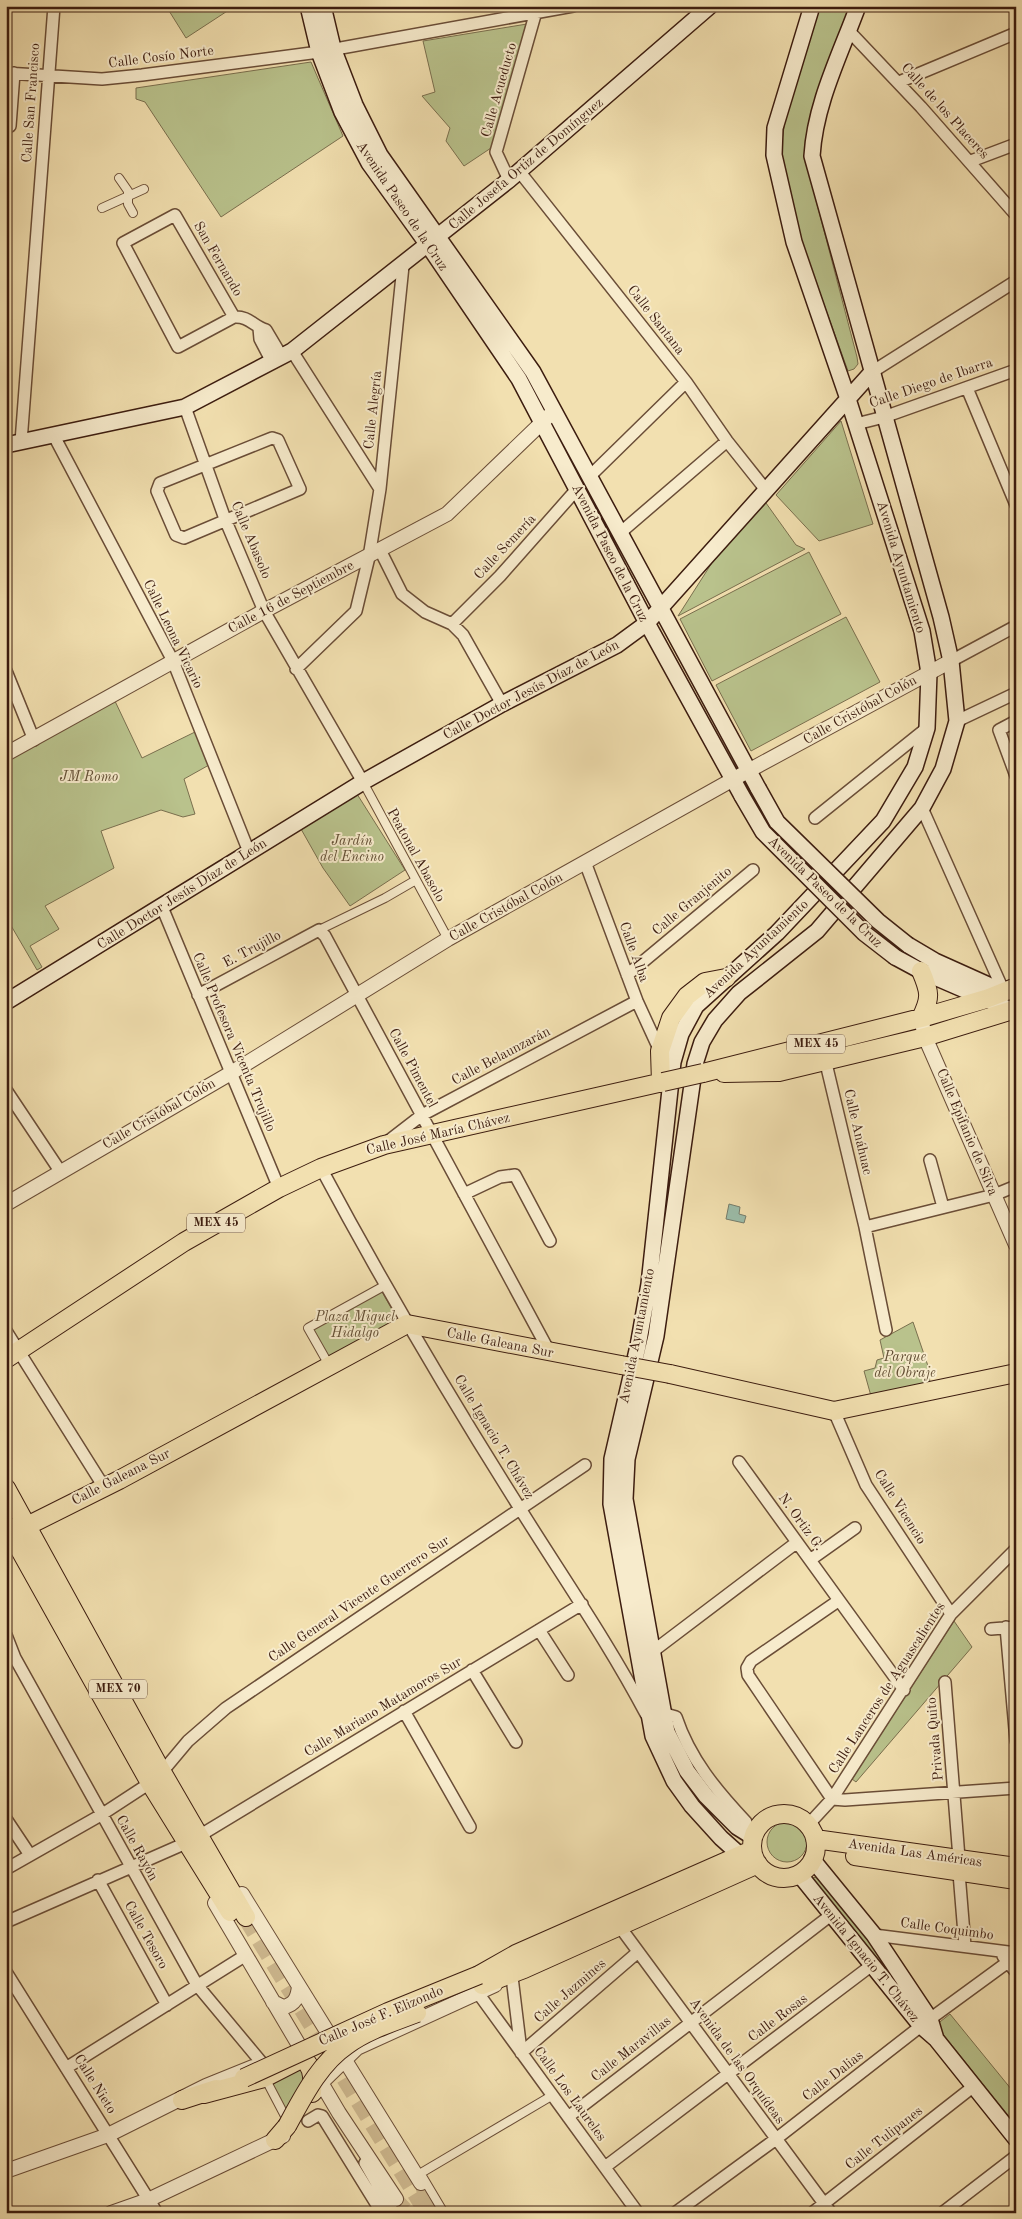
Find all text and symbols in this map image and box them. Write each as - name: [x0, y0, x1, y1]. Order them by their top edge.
- street label: Calle Acueducto: [479, 41, 519, 139]
- street label: Calle San Francisco: [20, 43, 42, 163]
- street label: Calle Cosío Norte: [108, 44, 214, 70]
- street label: Calle de los Placeres: [898, 60, 992, 162]
- street label: Calle Josefa Ortiz de Domínguez: [446, 95, 606, 233]
- street label: Avenida Paseo de la Cruz: [353, 139, 451, 273]
- street label: San Fernando: [191, 219, 245, 299]
- street label: Calle Santana: [625, 283, 687, 357]
- street label: Calle Diego de Ibarra: [868, 355, 995, 411]
- street label: Calle Alegría: [362, 370, 384, 450]
- street label: Avenida Paseo de la Cruz: [569, 482, 651, 624]
- street label: Calle Abasolo: [228, 499, 274, 581]
- street label: Avenida Ayuntamiento: [874, 499, 928, 635]
- street label: Calle Semería: [471, 512, 539, 582]
- street label: Calle 16 de Septiembre: [226, 558, 356, 636]
- street label: Calle Leona Vicario: [141, 578, 205, 691]
- street label: Calle Doctor Jesús Díaz de León: [441, 637, 622, 742]
- street label: Calle Cristóbal Colón: [801, 673, 919, 747]
- park label: JM Romo: [60, 770, 118, 784]
- street label: Peatonal Abasolo: [384, 806, 448, 904]
- park label: Jardín del Encino: [320, 834, 384, 864]
- street label: Avenida Paseo de la Cruz: [765, 834, 885, 950]
- street label: Calle Doctor Jesús Díaz de León: [95, 836, 270, 952]
- street label: Calle Granjenito: [650, 864, 734, 938]
- street label: Calle Cristóbal Colón: [447, 870, 565, 944]
- street label: Avenida Ayuntamiento: [701, 897, 811, 1001]
- street label: Calle Alba: [617, 920, 651, 984]
- street label: E. Trujillo: [221, 928, 283, 970]
- street label: Calle Profesora Vicenta Trujillo: [190, 950, 278, 1134]
- street label: Calle Belaunzarán: [449, 1024, 553, 1088]
- street label: Calle Pimentel: [386, 1026, 440, 1110]
- road number: MEX 45: [787, 1034, 845, 1054]
- street label: Calle Epifanio de Silva: [934, 1066, 1000, 1198]
- street label: Calle Cristóbal Colón: [100, 1076, 218, 1152]
- street label: Calle Anáhuac: [841, 1088, 875, 1176]
- street label: Calle José María Chávez: [365, 1111, 511, 1157]
- road number: MEX 45: [187, 1214, 245, 1232]
- street label: Avenida Ayuntamiento: [617, 1267, 657, 1405]
- park label: Plaza Miguel Hidalgo: [314, 1310, 395, 1341]
- street label: Calle Galeana Sur: [445, 1326, 555, 1360]
- park label: Parque del Obraje: [874, 1350, 936, 1381]
- street label: Calle Ignacio T. Chávez: [451, 1372, 537, 1502]
- street label: Calle Galeana Sur: [69, 1446, 173, 1508]
- street label: Calle Vicencio: [872, 1467, 929, 1547]
- street label: N. Ortiz G.: [776, 1491, 826, 1553]
- street label: Calle General Vicente Guerrero Sur: [266, 1533, 452, 1665]
- street label: Calle Lanceros de Aguascalientes: [826, 1600, 948, 1776]
- street label: Calle Mariano Matamoros Sur: [302, 1654, 464, 1760]
- road number: MEX 70: [89, 1680, 147, 1698]
- street label: Privada Quito: [924, 1697, 946, 1781]
- street label: Calle Rayón: [113, 1813, 161, 1883]
- street label: Avenida Las Américas: [847, 1837, 983, 1869]
- street label: Avenida Ignacio T. Chávez: [810, 1891, 922, 2025]
- street label: Calle Tesoro: [122, 1899, 170, 1971]
- street label: Calle Coquimbo: [899, 1916, 995, 1942]
- street label: Calle Jazmines: [532, 1956, 608, 2026]
- street label: Calle José F. Elizondo: [317, 1983, 445, 2049]
- street label: Calle Rosas: [746, 1991, 810, 2045]
- street label: Avenida de las Orquídeas: [687, 1996, 787, 2126]
- street label: Calle Maravillas: [589, 2014, 673, 2084]
- street label: Calle Los Laureles: [531, 2044, 609, 2144]
- street label: Calle Dalias: [800, 2048, 866, 2104]
- street label: Calle Nieto: [71, 2052, 119, 2116]
- street label: Calle Tulipanes: [843, 2104, 925, 2172]

